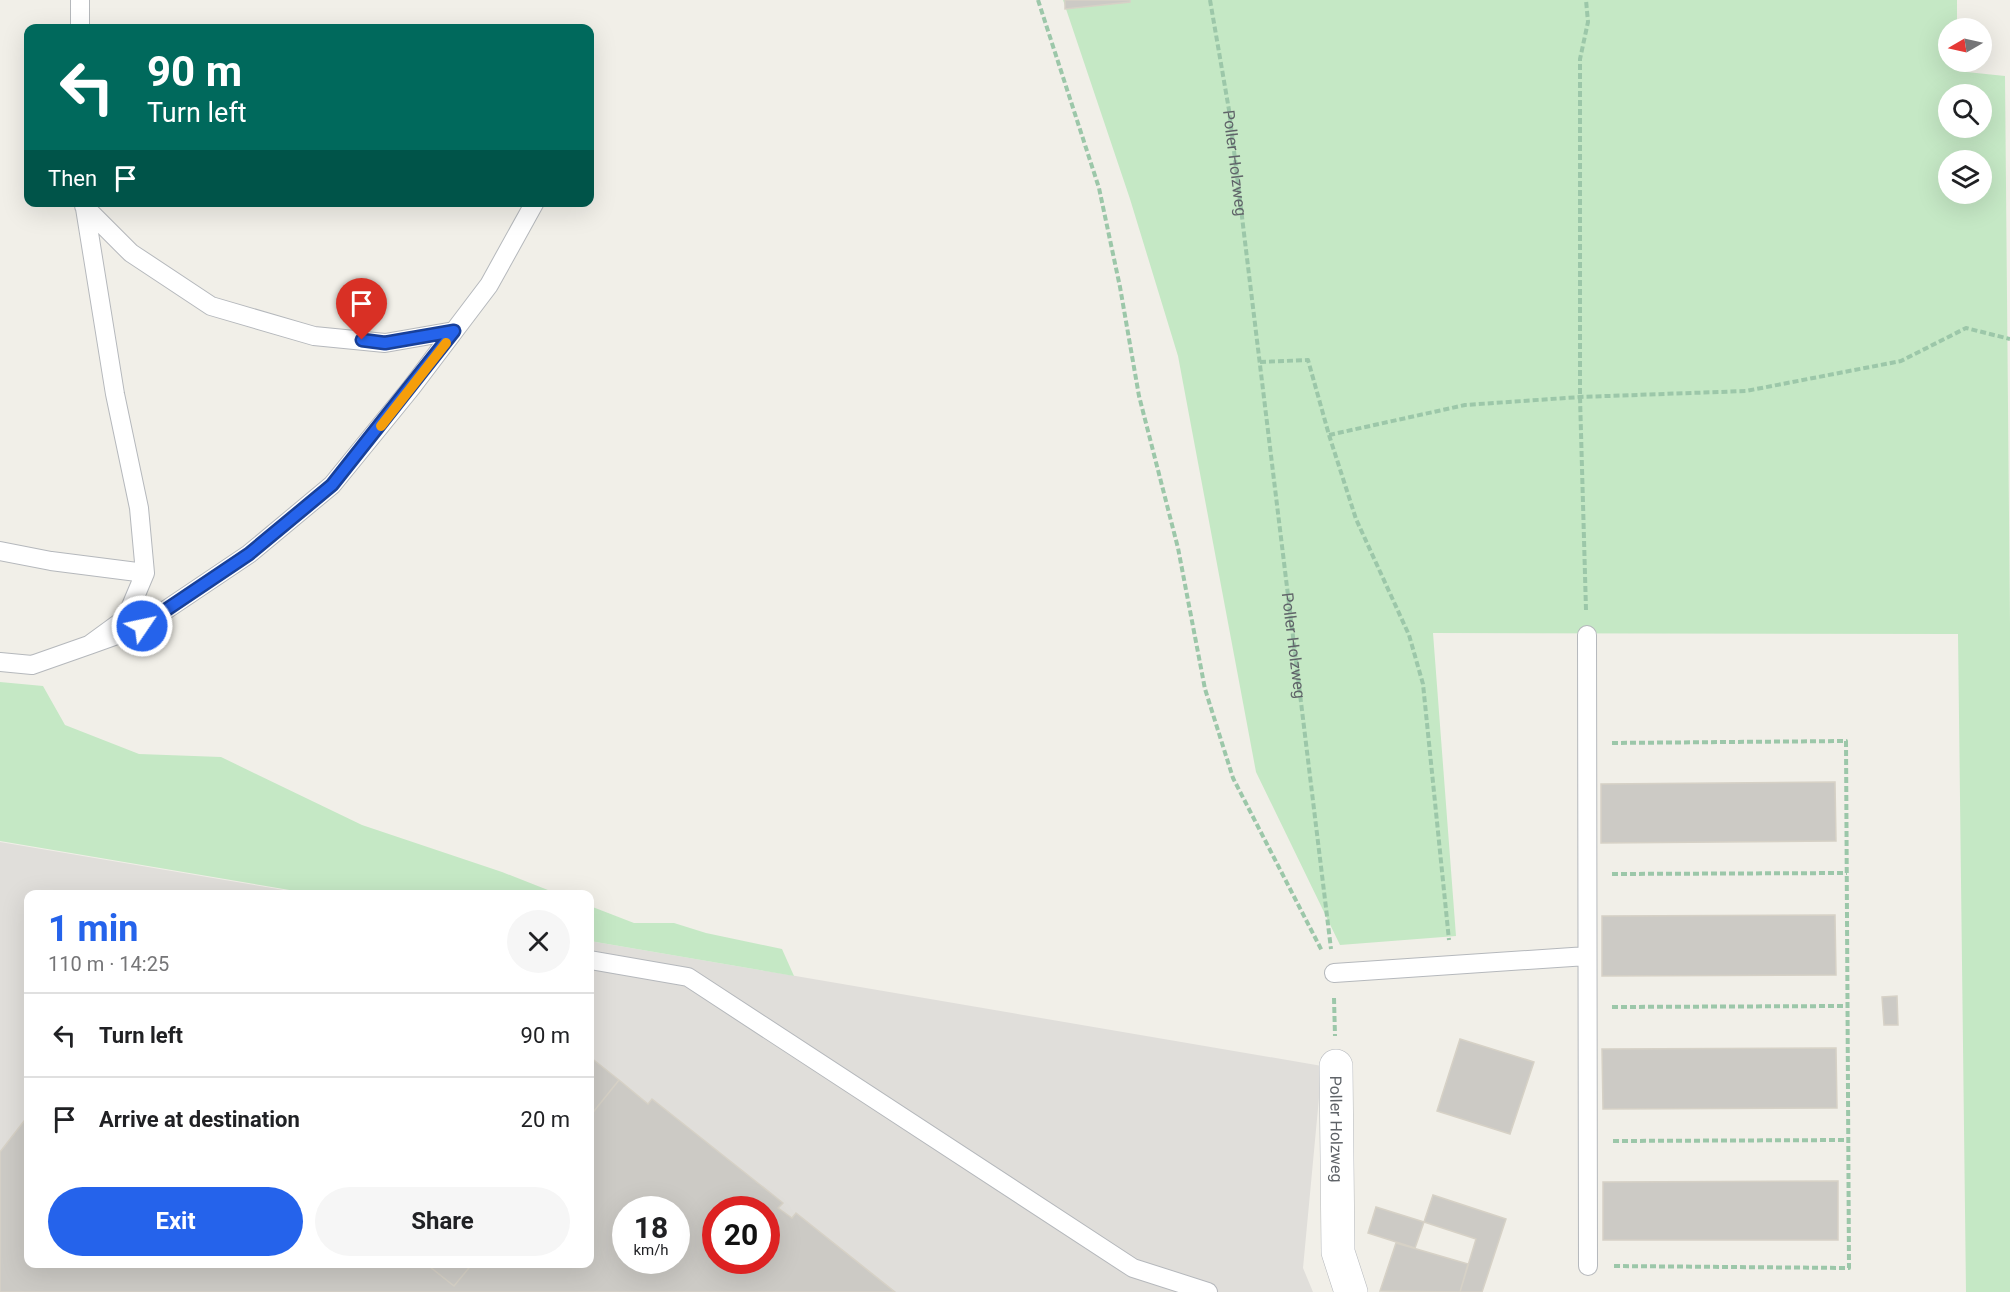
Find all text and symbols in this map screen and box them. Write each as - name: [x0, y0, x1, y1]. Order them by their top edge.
- north arrow: [1938, 18, 1992, 72]
- map controls: [1938, 18, 1992, 204]
- text: 90 m: [147, 47, 242, 96]
- icon: left: [48, 48, 126, 126]
- button: search: [1938, 84, 1992, 138]
- text: Turn left: [147, 97, 247, 129]
- street label: Poller Holzweg: [1220, 109, 1251, 217]
- button: layers: [1938, 150, 1992, 204]
- icon: arrive: [109, 162, 142, 195]
- text: Then: [48, 166, 97, 191]
- pin: [336, 278, 387, 340]
- icon: arrive: [345, 287, 378, 320]
- street label: Poller Holzweg: [1278, 591, 1310, 700]
- position arrow: [110, 594, 174, 658]
- text: 1 min: [48, 908, 139, 950]
- button: close: [507, 910, 570, 973]
- text: 110 m · 14:25: [48, 952, 169, 976]
- icon: left: [48, 1019, 81, 1052]
- text: Turn left: [99, 1023, 183, 1048]
- text: 90 m: [521, 1023, 570, 1048]
- street label: Poller Holzweg: [1327, 1076, 1347, 1182]
- icon: arrive: [48, 1103, 81, 1136]
- text: Arrive at destination: [99, 1107, 300, 1132]
- text: 20 m: [521, 1107, 570, 1132]
- button: Exit: [48, 1187, 303, 1256]
- button: Share: [315, 1187, 570, 1256]
- speed limit sign: 20: [702, 1196, 780, 1274]
- text: 18: [634, 1210, 668, 1245]
- text: km/h: [633, 1241, 669, 1259]

